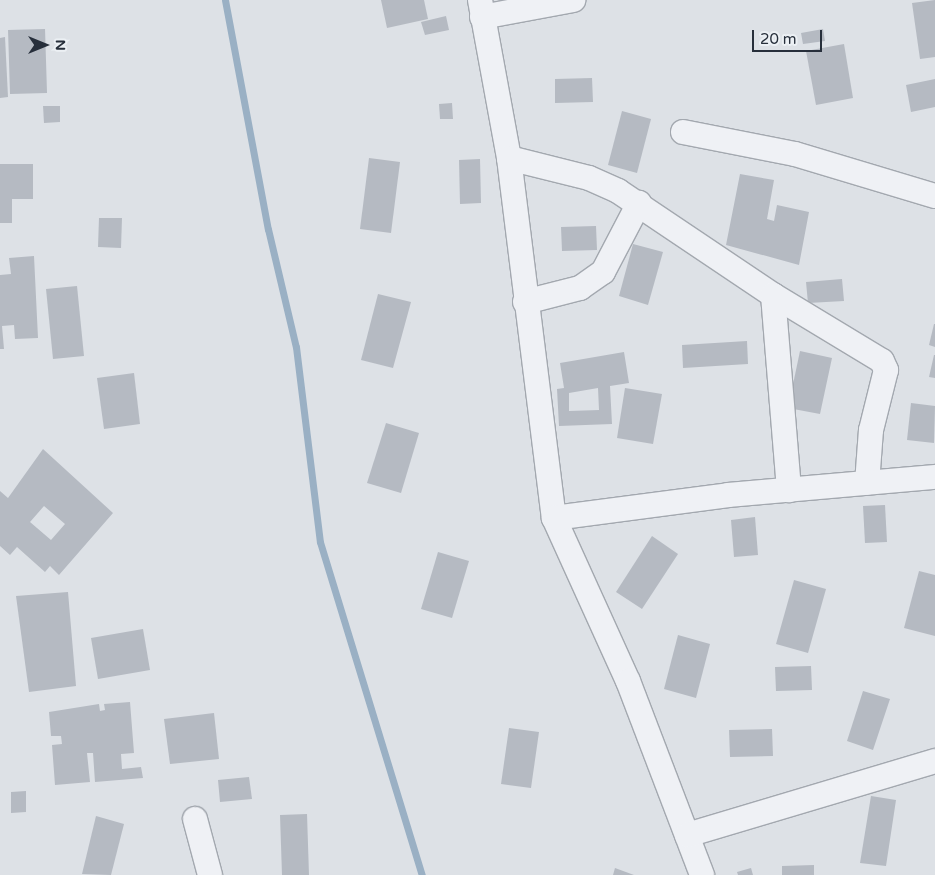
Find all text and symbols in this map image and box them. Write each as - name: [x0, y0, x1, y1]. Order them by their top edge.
- north arrow: [20, 20, 70, 70]
- scale bar: [755, 20, 825, 52]
- text: 20 m: [760, 30, 797, 48]
- text: N: [52, 39, 69, 51]

